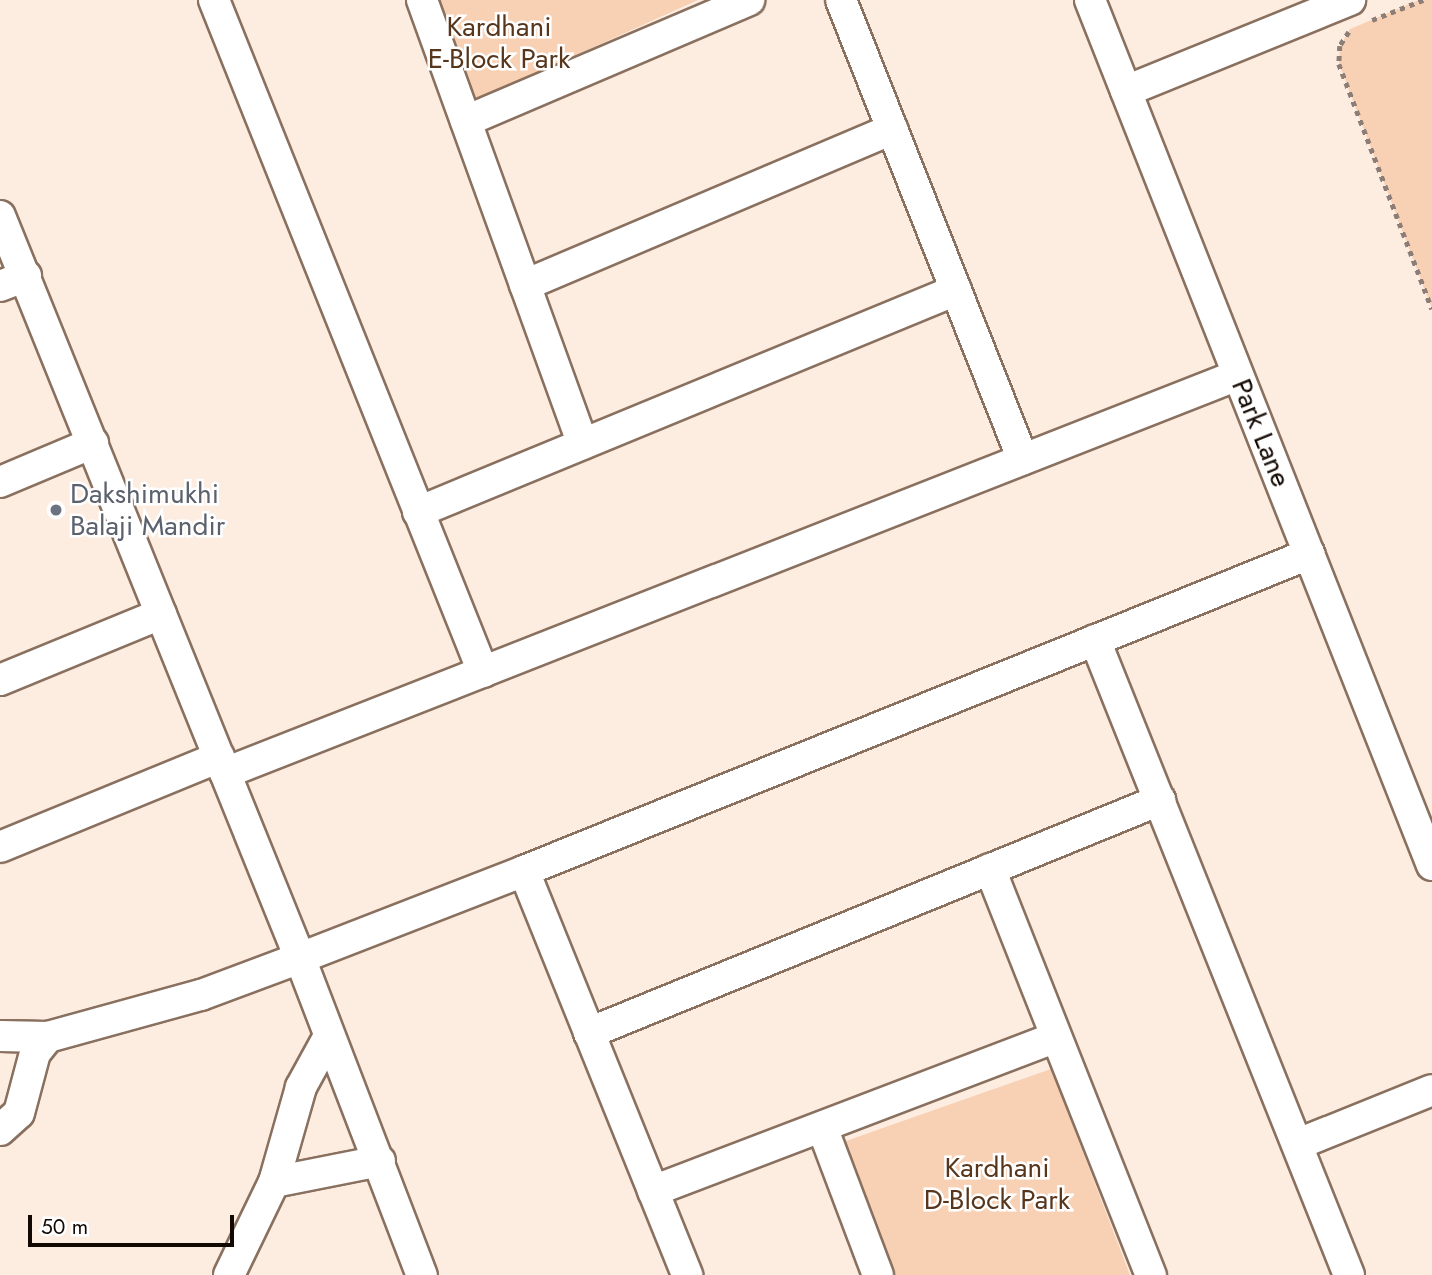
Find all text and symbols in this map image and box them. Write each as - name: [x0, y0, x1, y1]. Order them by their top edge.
- park label: Kardhani E-Block Park: [428, 10, 570, 76]
- street label: Park Lane: [1224, 374, 1298, 492]
- place label: Dakshimukhi Balaji Mandir: [70, 477, 225, 543]
- marker: Dakshimukhi Balaji Mandir: [48, 502, 64, 518]
- park label: Kardhani D-Block Park: [924, 1151, 1070, 1217]
- scale bar: [32, 1202, 238, 1246]
- text: 50 m: [41, 1212, 88, 1242]

